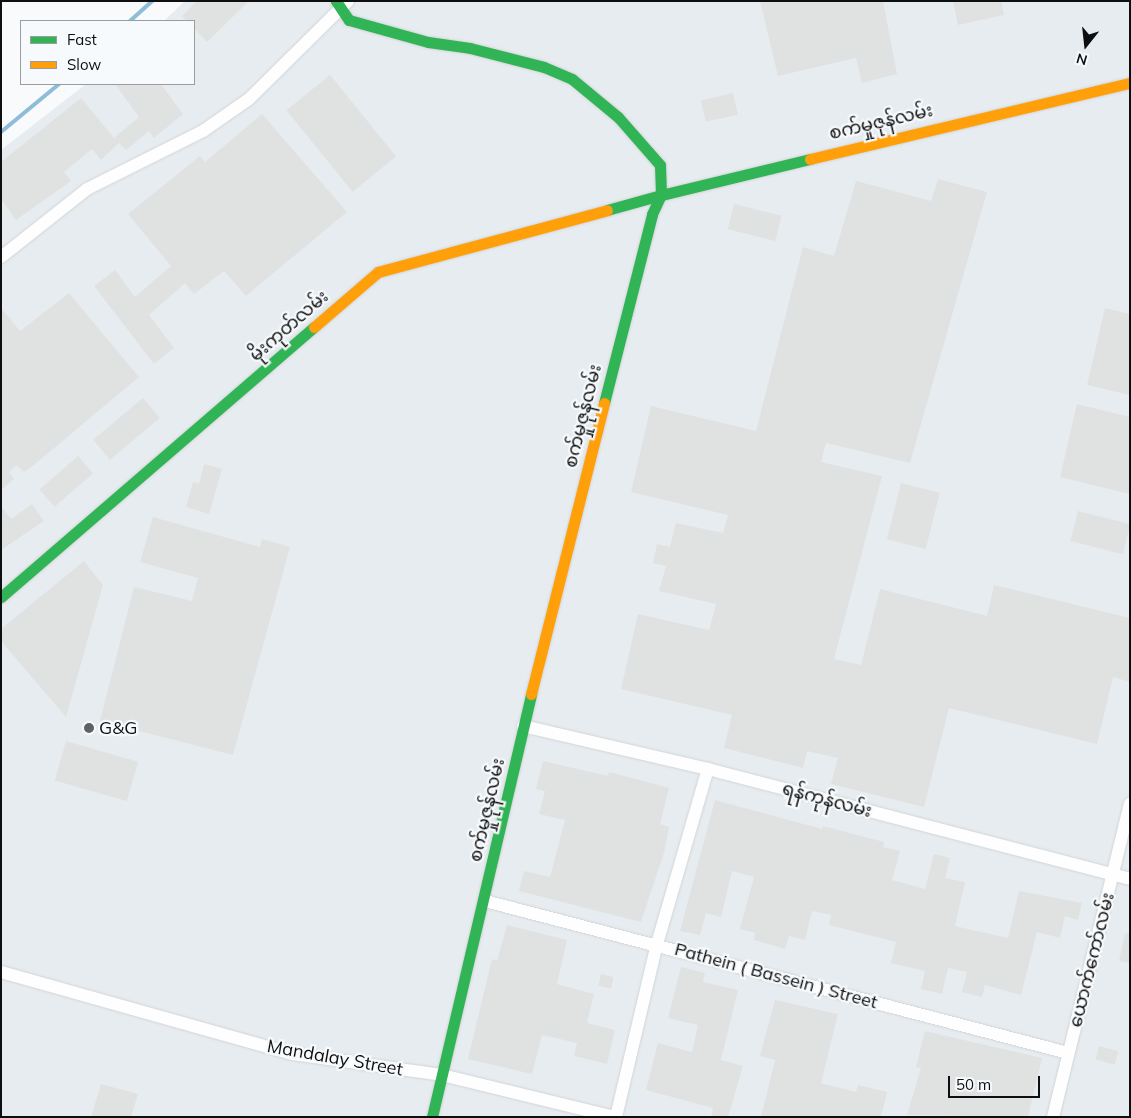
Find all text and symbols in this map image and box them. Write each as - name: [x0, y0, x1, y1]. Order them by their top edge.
- legend: [20, 20, 195, 85]
- north arrow: [1061, 20, 1111, 70]
- text: Fast: [67, 30, 97, 49]
- text: N: [1074, 49, 1089, 70]
- text: Slow: [67, 55, 101, 74]
- street label: စက်မှုဇုန်လမ်း: [827, 100, 935, 144]
- street label: မိုးကုတ်လမ်း: [245, 286, 333, 366]
- street label: စက်မှုဇုန်လမ်း: [560, 362, 606, 470]
- place label: G&G: [99, 717, 137, 739]
- marker: G&G: [83, 722, 95, 734]
- street label: စက်မှုဇုန်လမ်း: [465, 756, 509, 864]
- street label: ရန်ကုန်လမ်း: [780, 778, 874, 822]
- street label: ယောက်ကော်လမ်း: [1065, 890, 1119, 1030]
- street label: Pathein ( Bassein ) Street: [672, 939, 880, 1013]
- street label: Mandalay Street: [265, 1035, 405, 1081]
- scale bar: [951, 1066, 1044, 1098]
- text: 50 m: [956, 1075, 991, 1094]

